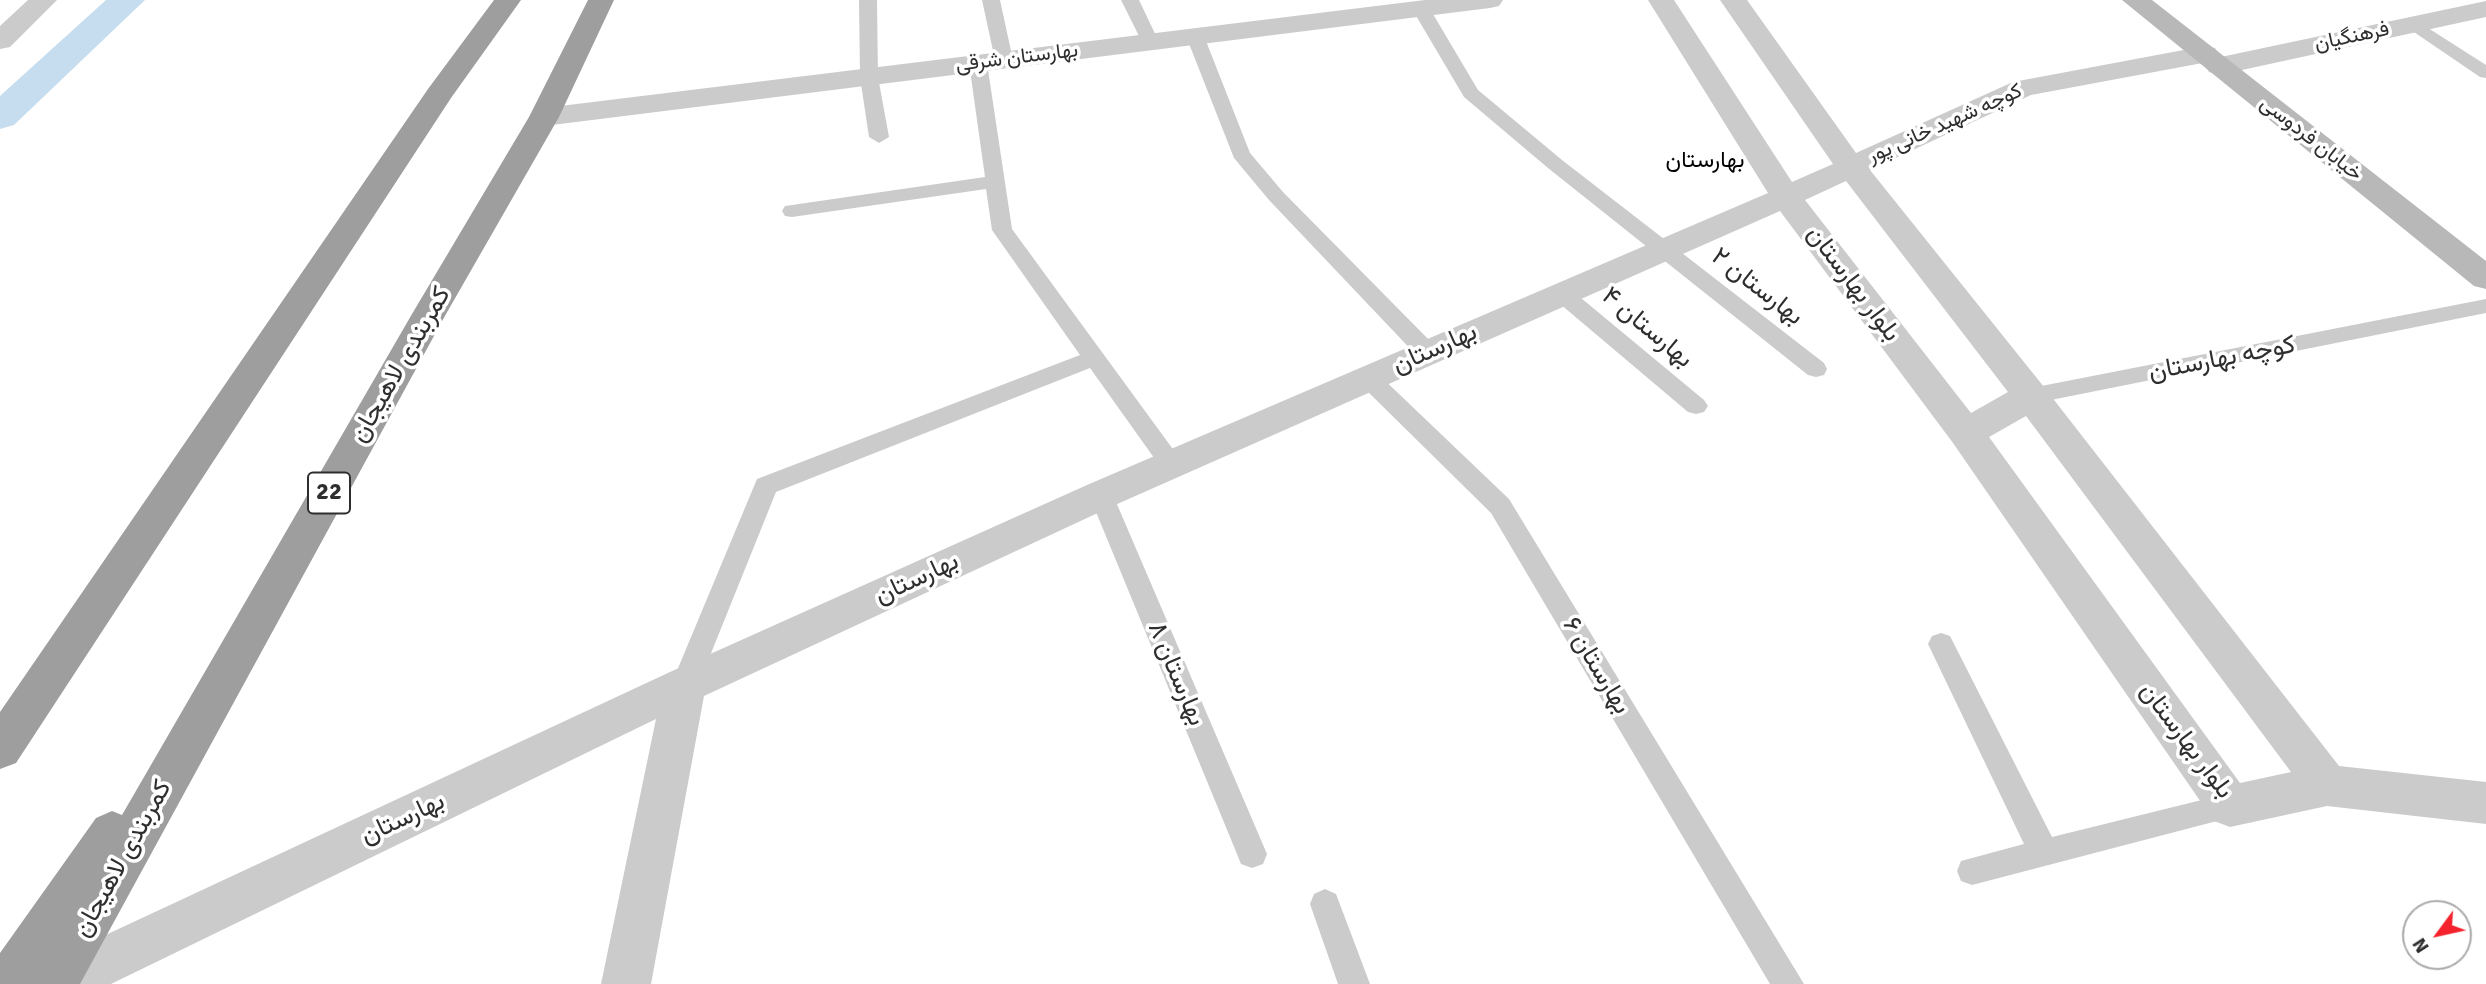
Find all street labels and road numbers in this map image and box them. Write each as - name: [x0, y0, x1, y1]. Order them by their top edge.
- street label: فرهنگیان: [2312, 17, 2392, 57]
- street label: بهارستان شرقی: [954, 38, 1080, 78]
- street label: کوچه شهید خانی پور: [1864, 79, 2026, 169]
- street label: خیابان فردوسی: [2255, 91, 2367, 187]
- street label: بلوار بهارستان: [1799, 220, 1907, 348]
- street label: بهارستان ۲: [1705, 241, 1809, 333]
- street label: بهارستان ۴: [1595, 281, 1699, 375]
- street label: کمربندی لاهیجان: [344, 282, 458, 448]
- street label: بهارستان: [1388, 317, 1482, 381]
- street label: کوچه بهارستان: [2146, 329, 2298, 389]
- road number: 22: [308, 472, 350, 514]
- street label: بهارستان: [870, 546, 964, 612]
- street label: بهارستان ۶: [1555, 612, 1637, 720]
- street label: بهارستان ۸: [1140, 617, 1212, 731]
- street label: بلوار بهارستان: [2132, 677, 2240, 805]
- street label: کمربندی لاهیجان: [67, 775, 179, 943]
- street label: بهارستان: [356, 786, 450, 852]

